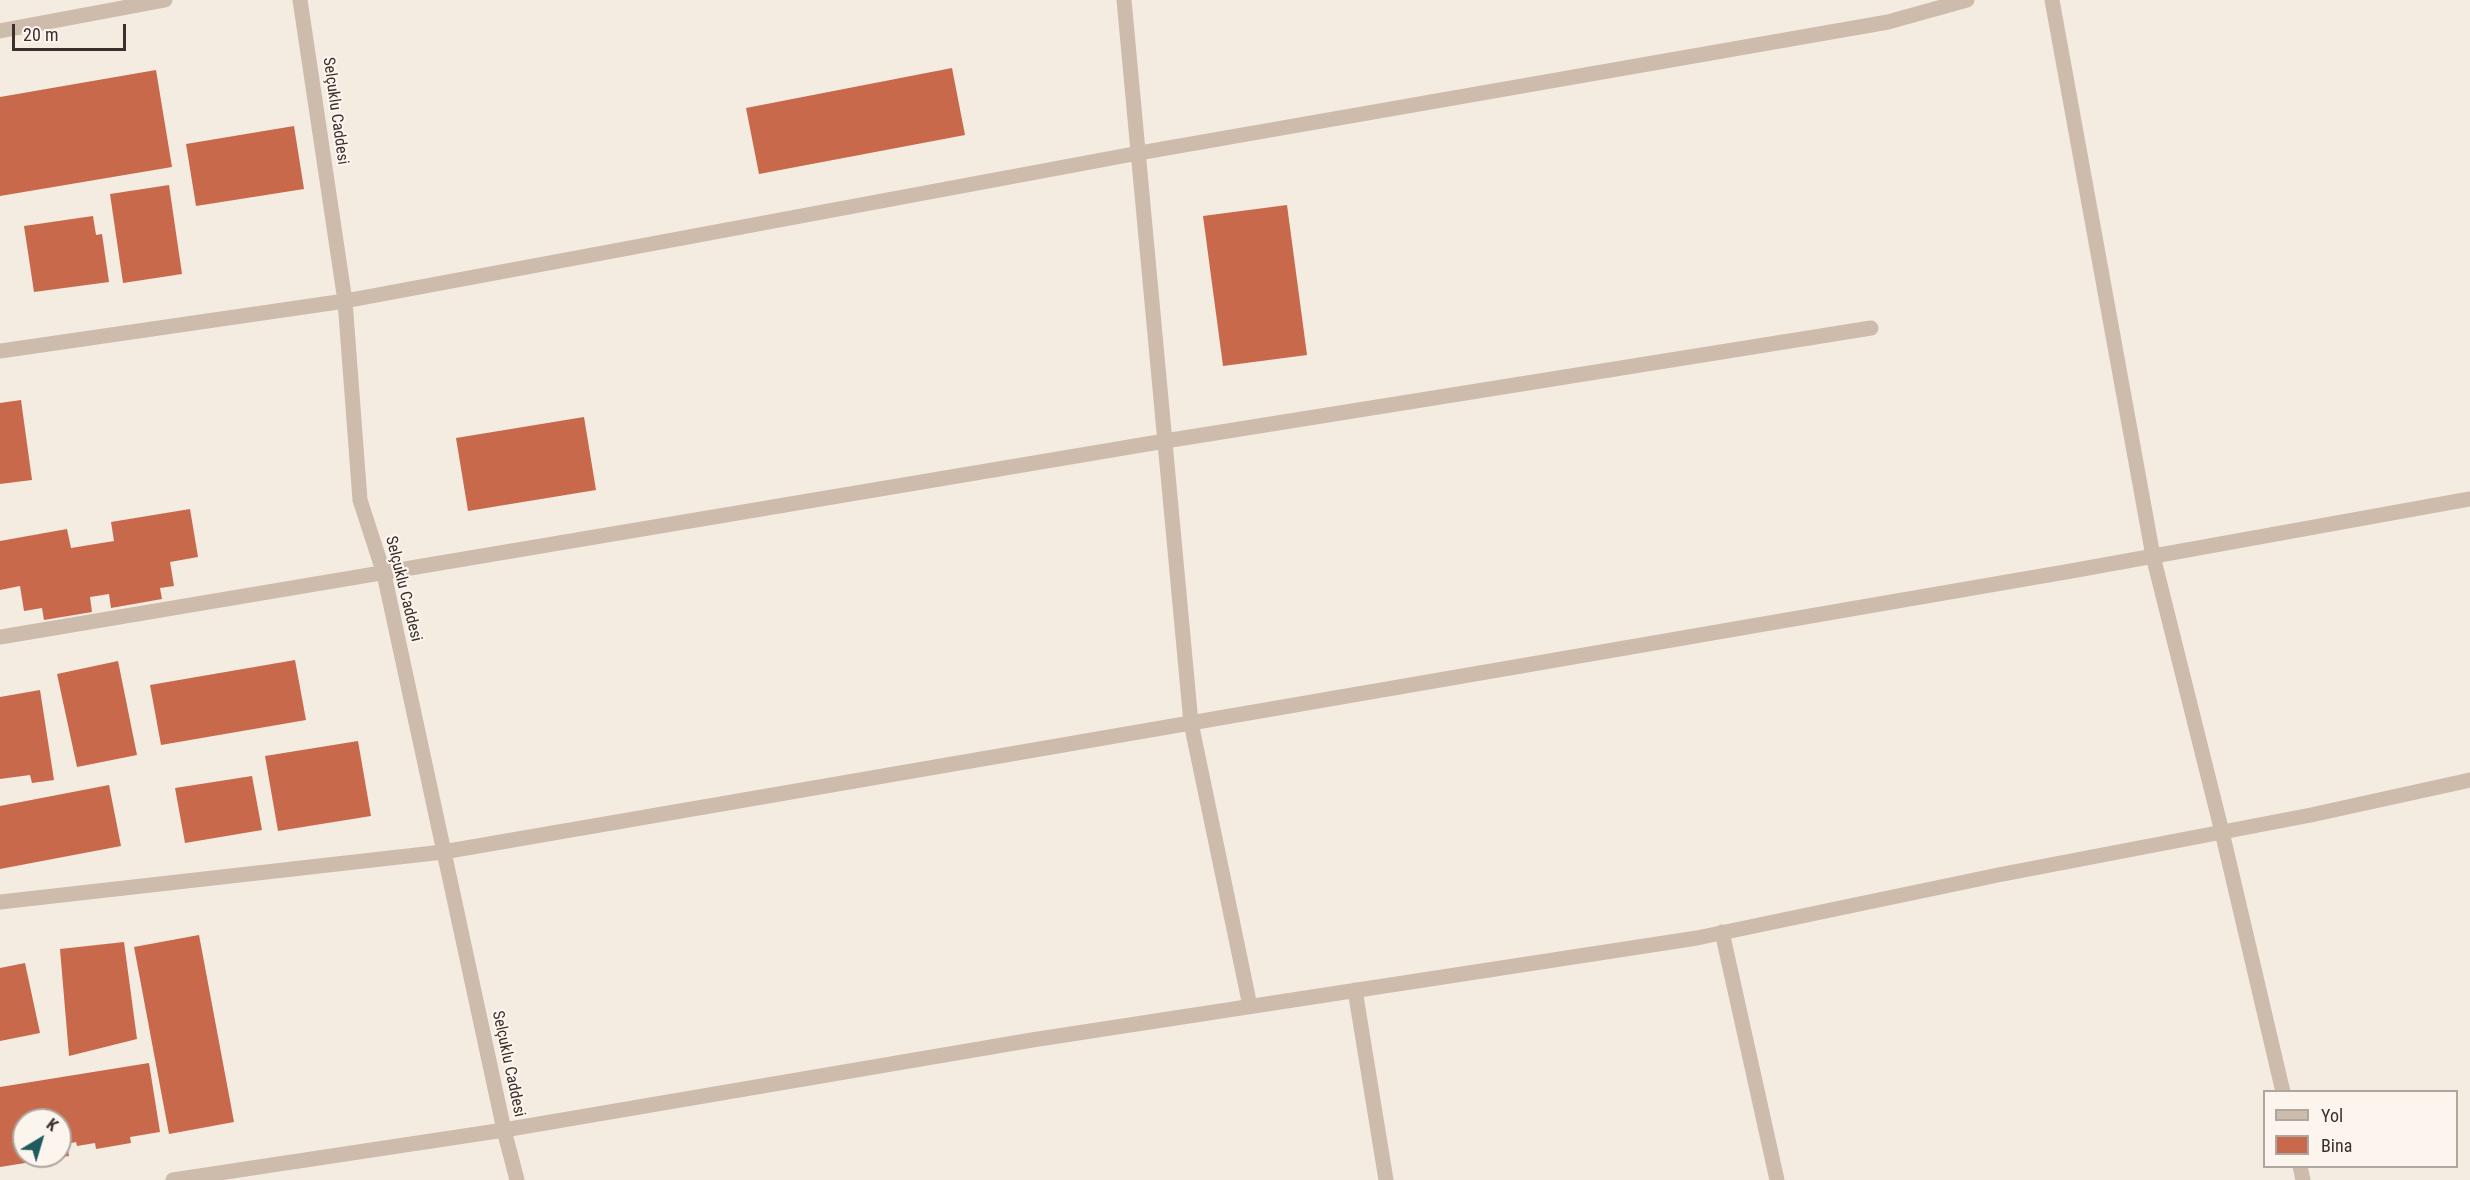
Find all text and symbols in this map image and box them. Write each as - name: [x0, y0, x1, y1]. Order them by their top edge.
- scale bar: [15, 12, 129, 50]
- text: 20 m: [23, 24, 58, 45]
- street label: Selçuklu Caddesi: [318, 56, 352, 166]
- street label: Selçuklu Caddesi: [381, 534, 425, 644]
- street label: Selçuklu Caddesi: [487, 1009, 529, 1119]
- legend: [2263, 1090, 2458, 1168]
- text: Yol: [2321, 1105, 2343, 1126]
- north arrow: [12, 1108, 72, 1168]
- text: K: [43, 1115, 61, 1135]
- text: Bina: [2321, 1135, 2352, 1156]

